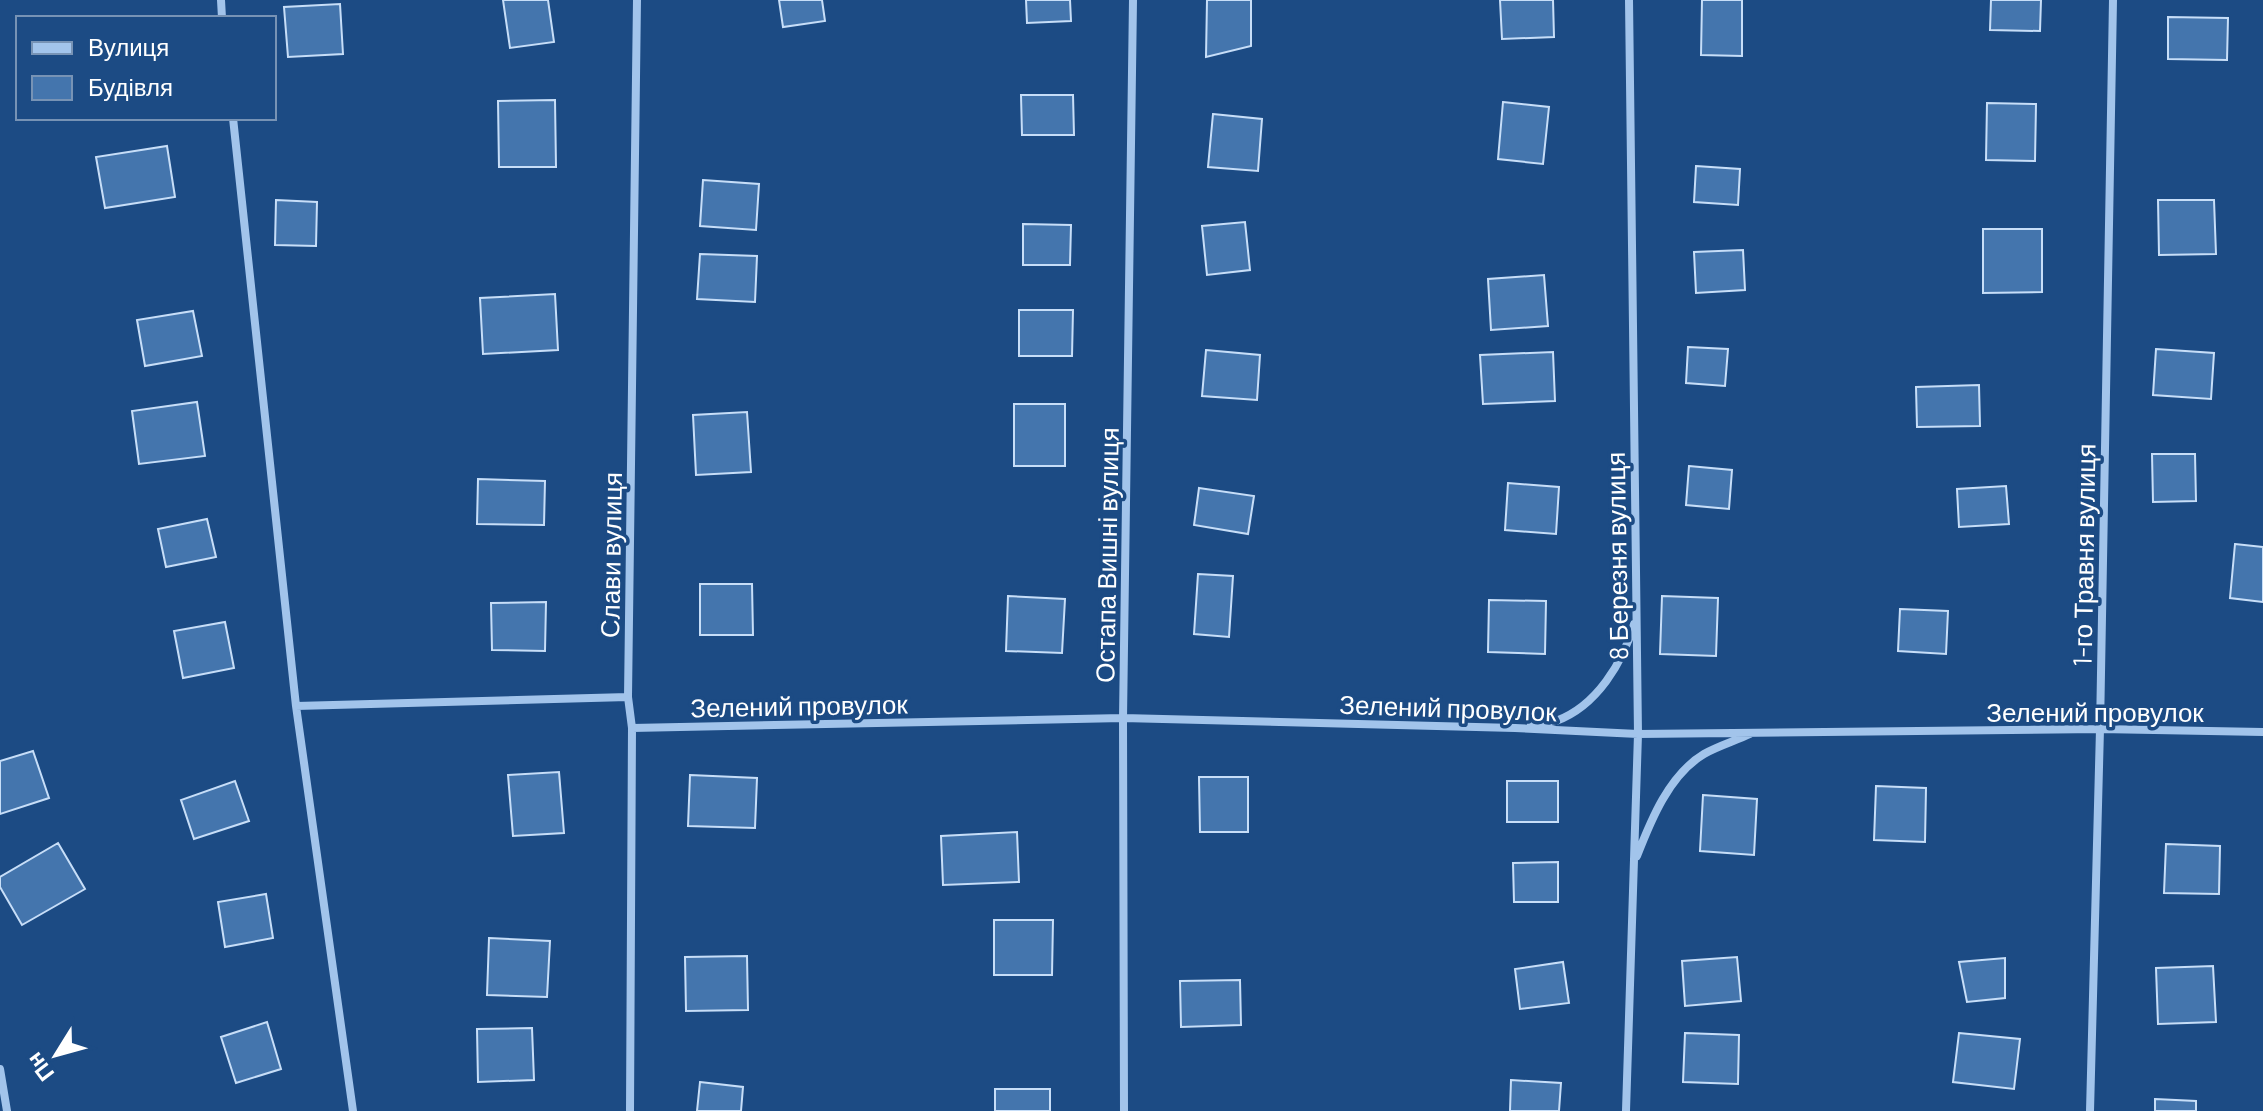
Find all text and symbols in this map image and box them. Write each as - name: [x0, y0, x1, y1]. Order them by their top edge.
- legend: [16, 16, 276, 120]
- text: Вулиця: [88, 32, 169, 61]
- text: Будівля: [88, 72, 173, 101]
- street label: Остапа Вишні вулиця: [1088, 427, 1124, 683]
- street label: 1-го Травня вулиця: [2066, 443, 2100, 667]
- street label: 8 Березня вулиця: [1599, 451, 1633, 661]
- street label: Слави вулиця: [593, 472, 627, 638]
- street label: Зелений провулок: [690, 688, 909, 722]
- street label: Зелений провулок: [1339, 688, 1558, 726]
- street label: Зелений провулок: [1986, 696, 2204, 727]
- north arrow: [16, 1015, 96, 1095]
- text: Пн: [20, 1048, 58, 1087]

